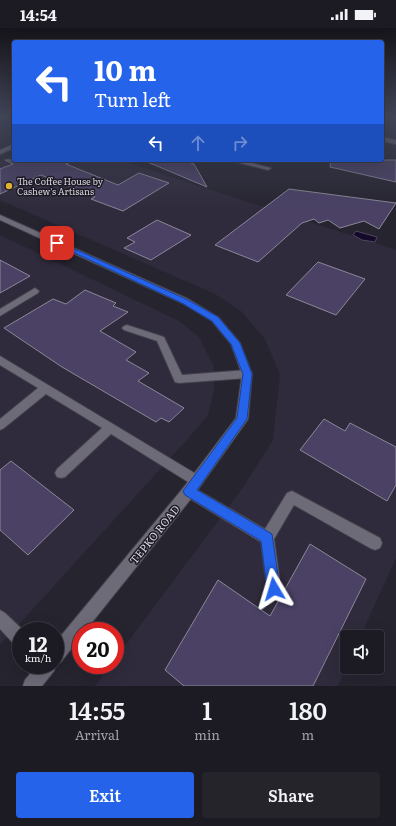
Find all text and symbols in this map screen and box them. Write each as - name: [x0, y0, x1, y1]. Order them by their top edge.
- text: 14:54: [20, 3, 57, 26]
- text: 10 m: [94, 48, 156, 90]
- icon: left: [28, 56, 80, 108]
- text: Turn left: [94, 86, 171, 113]
- icon: left: [145, 132, 167, 154]
- icon: ahead: [187, 132, 209, 154]
- icon: right: [229, 132, 251, 154]
- place label: The Coffee House by Cashew's Artisans: [17, 174, 104, 198]
- marker: The Coffee House by Cashew's Artisans: [4, 181, 14, 191]
- pin: [40, 226, 74, 260]
- icon: arrive: [46, 232, 68, 254]
- street label: TEPKO ROAD: [125, 501, 183, 567]
- position arrow: [253, 568, 295, 610]
- speed limit sign: 20: [72, 622, 124, 674]
- text: 12: [28, 628, 48, 658]
- map controls: [340, 630, 384, 674]
- button: sound: [340, 630, 384, 674]
- text: km/h: [25, 650, 51, 665]
- text: 14:55: [69, 692, 125, 727]
- text: 1: [202, 692, 212, 727]
- text: 180: [289, 692, 327, 727]
- text: Arrival: [75, 725, 119, 744]
- text: min: [194, 725, 220, 744]
- text: m: [302, 725, 314, 744]
- button: Exit: [16, 772, 194, 818]
- button: Share: [202, 772, 380, 818]

